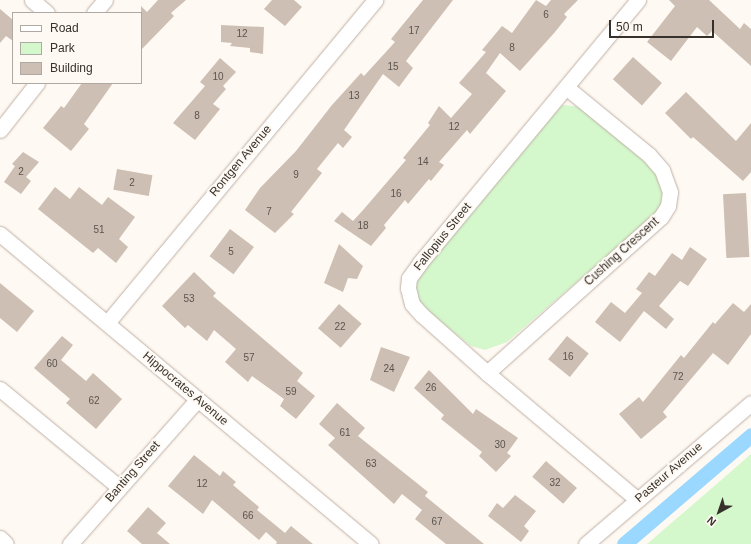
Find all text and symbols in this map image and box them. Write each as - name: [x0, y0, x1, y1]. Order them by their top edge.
- house number: 6: [543, 9, 549, 21]
- legend: [12, 12, 142, 84]
- scale bar: [611, 12, 716, 38]
- text: 50 m: [616, 20, 643, 34]
- text: Road: [50, 21, 79, 35]
- house number: 17: [408, 25, 420, 37]
- house number: 12: [236, 28, 248, 40]
- text: Park: [50, 41, 75, 55]
- house number: 8: [509, 42, 515, 54]
- text: Building: [50, 61, 93, 75]
- house number: 15: [387, 61, 399, 73]
- house number: 10: [212, 71, 224, 83]
- house number: 13: [348, 90, 360, 102]
- house number: 8: [194, 110, 200, 122]
- house number: 12: [448, 121, 460, 133]
- street label: Rontgen Avenue: [207, 122, 275, 200]
- house number: 14: [417, 156, 429, 168]
- house number: 2: [18, 166, 24, 178]
- house number: 9: [293, 169, 299, 181]
- house number: 2: [129, 177, 135, 189]
- house number: 16: [390, 188, 402, 200]
- street label: Fallopius Street: [411, 200, 475, 274]
- house number: 7: [266, 206, 272, 218]
- street label: Cushing Crescent: [582, 215, 662, 289]
- house number: 18: [357, 220, 369, 232]
- house number: 51: [93, 224, 105, 236]
- house number: 5: [228, 246, 234, 258]
- house number: 53: [183, 293, 195, 305]
- house number: 22: [334, 321, 346, 333]
- street label: Hippocrates Avenue: [139, 349, 231, 429]
- house number: 16: [562, 351, 574, 363]
- house number: 57: [243, 352, 255, 364]
- house number: 60: [46, 358, 58, 370]
- house number: 24: [383, 363, 395, 375]
- house number: 72: [672, 371, 684, 383]
- house number: 26: [425, 382, 437, 394]
- house number: 59: [285, 386, 297, 398]
- house number: 62: [88, 395, 100, 407]
- house number: 61: [339, 427, 351, 439]
- street label: Banting Street: [103, 439, 163, 505]
- house number: 30: [494, 439, 506, 451]
- street label: Pasteur Avenue: [632, 440, 706, 506]
- house number: 63: [365, 458, 377, 470]
- house number: 32: [549, 477, 561, 489]
- house number: 12: [196, 478, 208, 490]
- north arrow: [699, 492, 739, 532]
- house number: 66: [242, 510, 254, 522]
- text: N: [704, 514, 718, 528]
- house number: 67: [431, 516, 443, 528]

